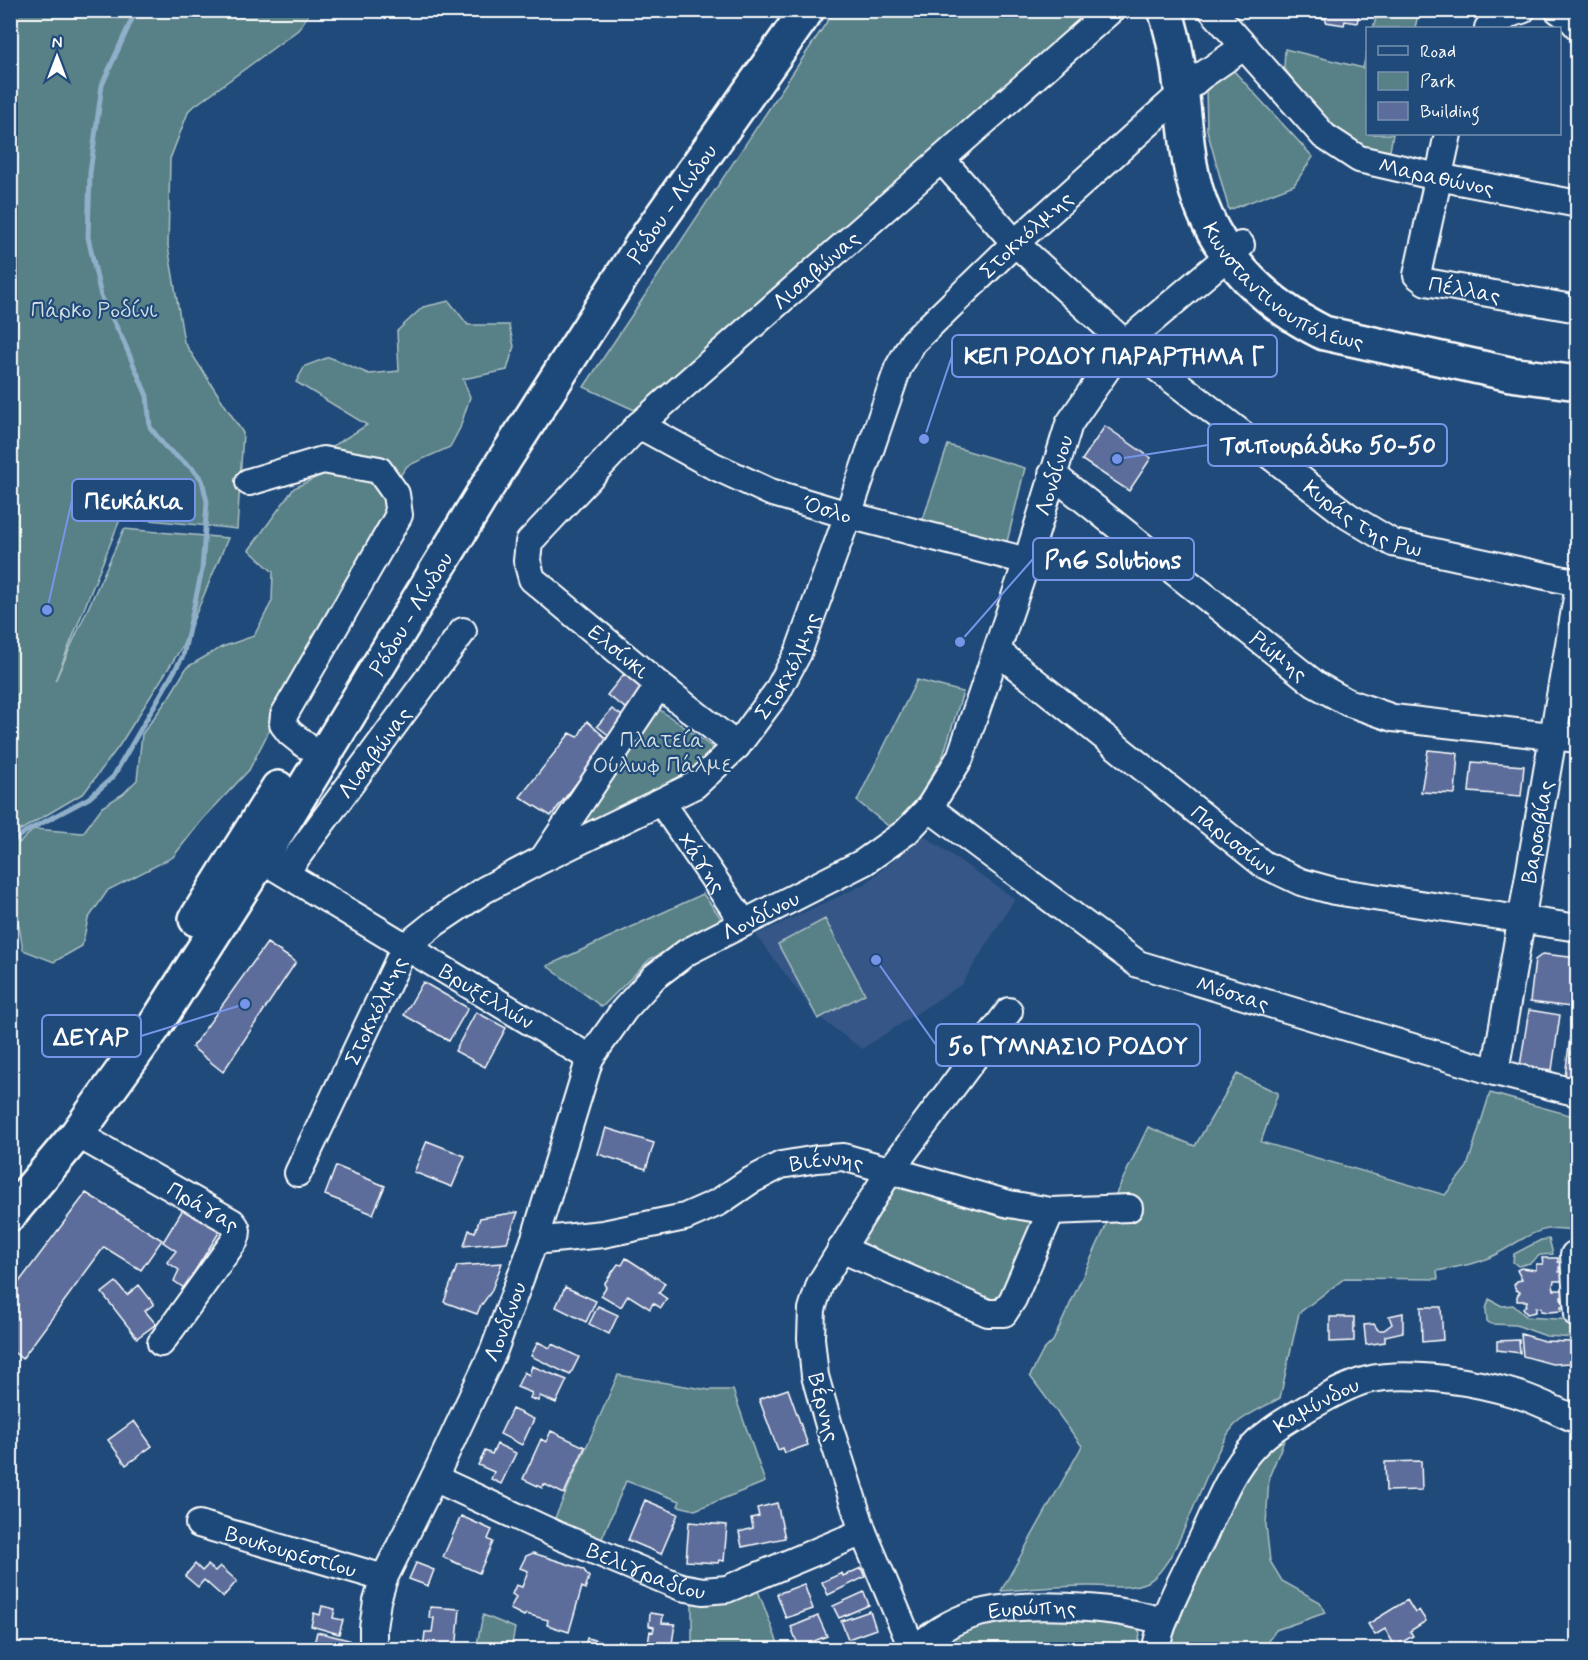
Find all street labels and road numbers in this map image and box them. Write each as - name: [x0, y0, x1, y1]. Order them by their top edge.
- street label: Ρόδου - Λίνδου: [622, 139, 724, 269]
- street label: Μαραθώνος: [1376, 152, 1496, 204]
- street label: Στοκχόλμης: [974, 186, 1080, 286]
- street label: Κωνσταντινουπόλεως: [1195, 218, 1366, 357]
- street label: Λισαβώνας: [767, 225, 866, 317]
- street label: Πέλλας: [1426, 271, 1502, 311]
- street label: Λονδίνου: [1030, 432, 1081, 520]
- street label: Κυράς της Ρω: [1297, 474, 1424, 565]
- street label: Όσλο: [799, 490, 855, 531]
- street label: Ρόδου - Λίνδου: [364, 547, 460, 681]
- street label: Στοκχόλμης: [749, 609, 828, 726]
- street label: Ελσίνκι: [581, 619, 655, 687]
- street label: Ρώμης: [1243, 625, 1313, 689]
- street label: Λισαβώνας: [332, 702, 419, 805]
- street label: Βαρσοβίας: [1516, 778, 1561, 885]
- street label: Παρισσίων: [1184, 800, 1280, 884]
- street label: Χάγης: [670, 828, 732, 899]
- street label: Λονδίνου: [718, 885, 805, 948]
- street label: Στοκχόλμης: [339, 952, 415, 1070]
- street label: Βρυξελλών: [433, 958, 539, 1037]
- street label: Μόσχας: [1192, 970, 1272, 1019]
- street label: Βιέννης: [788, 1145, 867, 1179]
- street label: Πράγας: [161, 1176, 246, 1238]
- street label: Λονδίνου: [478, 1278, 534, 1367]
- street label: Βέρνης: [800, 1370, 847, 1445]
- street label: Καμύνδου: [1269, 1372, 1364, 1441]
- street label: Βουκουρεστίου: [222, 1520, 360, 1585]
- street label: Βελιγραδίου: [582, 1537, 707, 1607]
- street label: Ευρώπης: [986, 1594, 1077, 1627]

